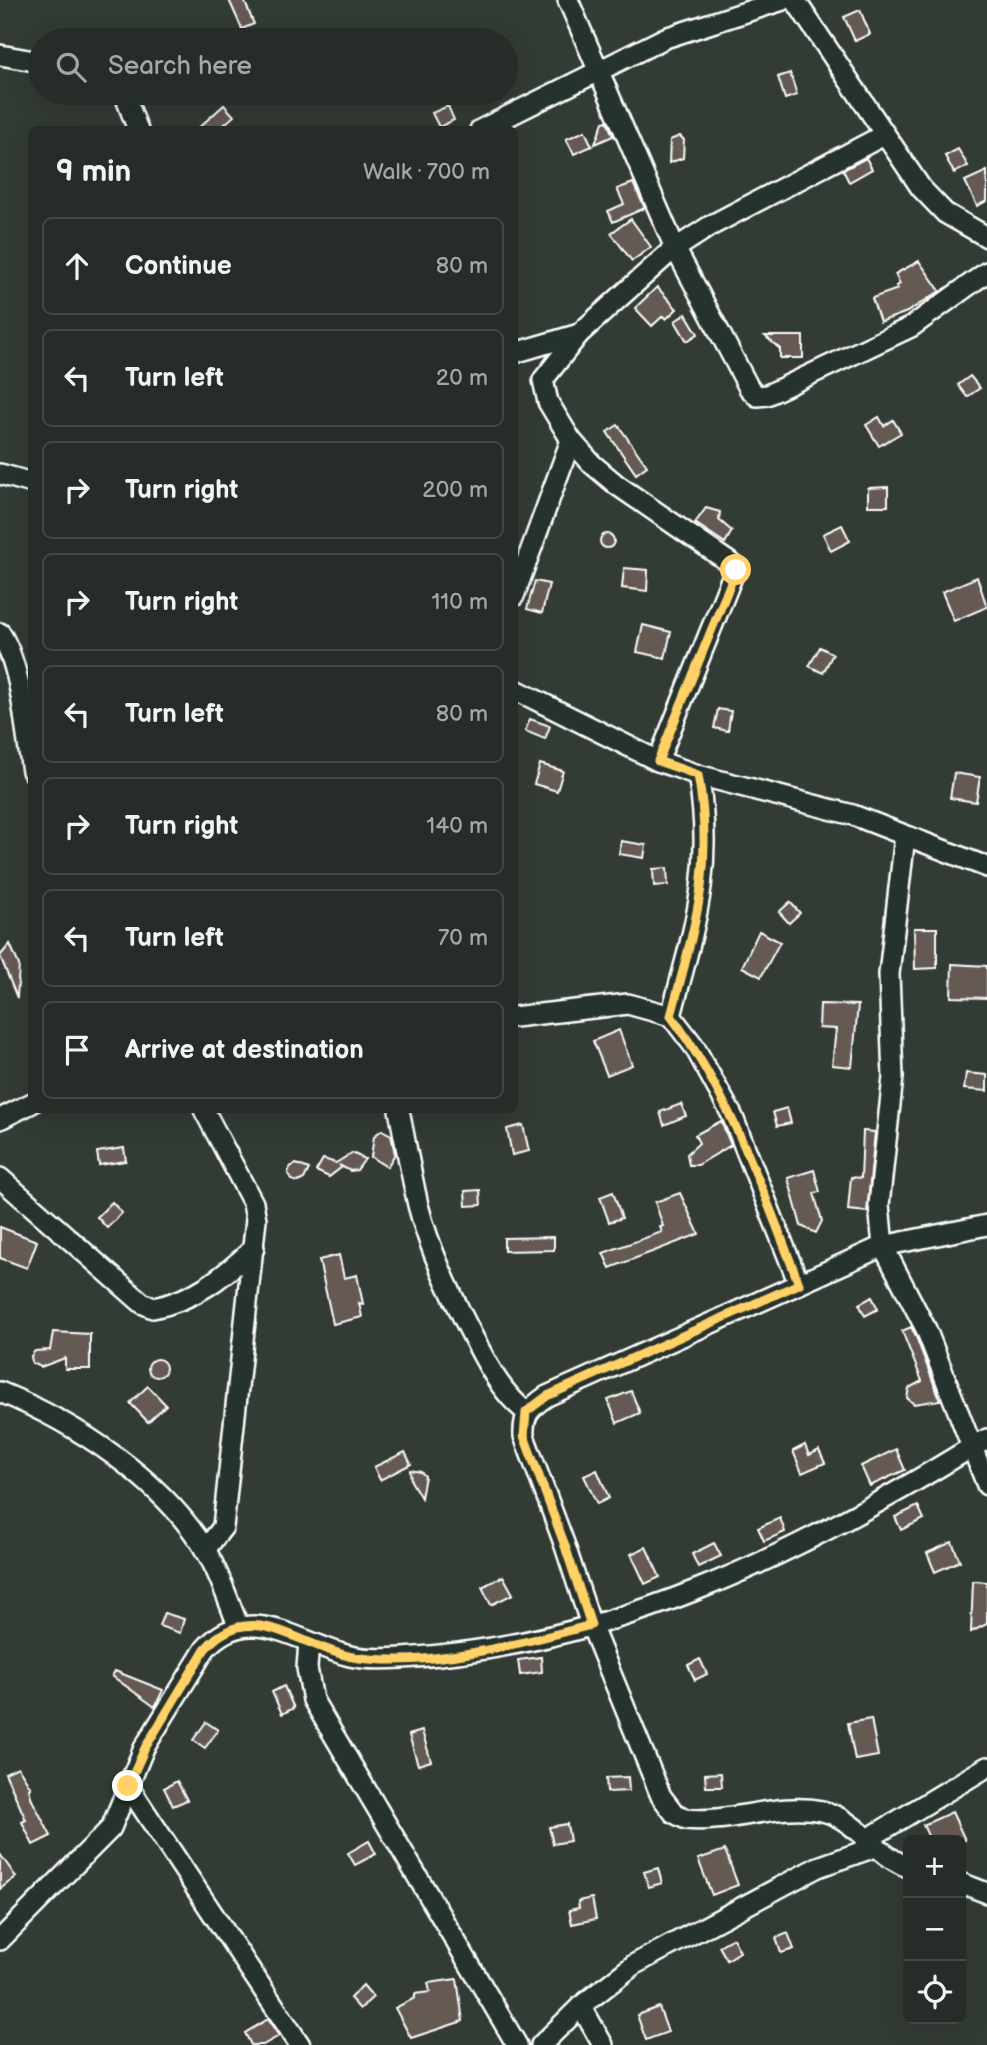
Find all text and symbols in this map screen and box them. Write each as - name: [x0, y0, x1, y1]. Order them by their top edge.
- search box: [28, 28, 518, 105]
- icon: search: [52, 48, 90, 86]
- text: Search here: [108, 51, 252, 82]
- text: 9 min: [56, 154, 131, 190]
- text: Walk · 700 m: [363, 158, 490, 186]
- icon: ahead: [58, 247, 96, 285]
- text: Continue: [125, 251, 232, 282]
- text: 80 m: [436, 252, 488, 280]
- icon: left: [58, 359, 96, 397]
- text: Turn left: [125, 363, 224, 394]
- text: 20 m: [436, 364, 488, 392]
- icon: right: [58, 471, 96, 509]
- text: Turn right: [125, 475, 238, 506]
- text: 200 m: [422, 476, 488, 504]
- route start: [720, 554, 751, 585]
- icon: right: [58, 583, 96, 621]
- text: Turn right: [125, 587, 238, 618]
- text: 110 m: [431, 588, 488, 616]
- icon: left: [58, 695, 96, 733]
- text: Turn left: [125, 699, 224, 730]
- text: 80 m: [436, 700, 488, 728]
- icon: right: [58, 807, 96, 845]
- text: Turn right: [125, 811, 238, 842]
- text: 140 m: [426, 812, 488, 840]
- icon: left: [58, 919, 96, 957]
- text: Turn left: [125, 923, 224, 954]
- text: 70 m: [438, 924, 488, 952]
- icon: arrive: [58, 1031, 96, 1069]
- text: Arrive at destination: [125, 1035, 364, 1066]
- route end: [112, 1770, 143, 1801]
- map controls: [903, 1835, 966, 2024]
- button: +: [903, 1835, 966, 1898]
- button: −: [903, 1898, 966, 1961]
- button: locate: [903, 1961, 966, 2024]

